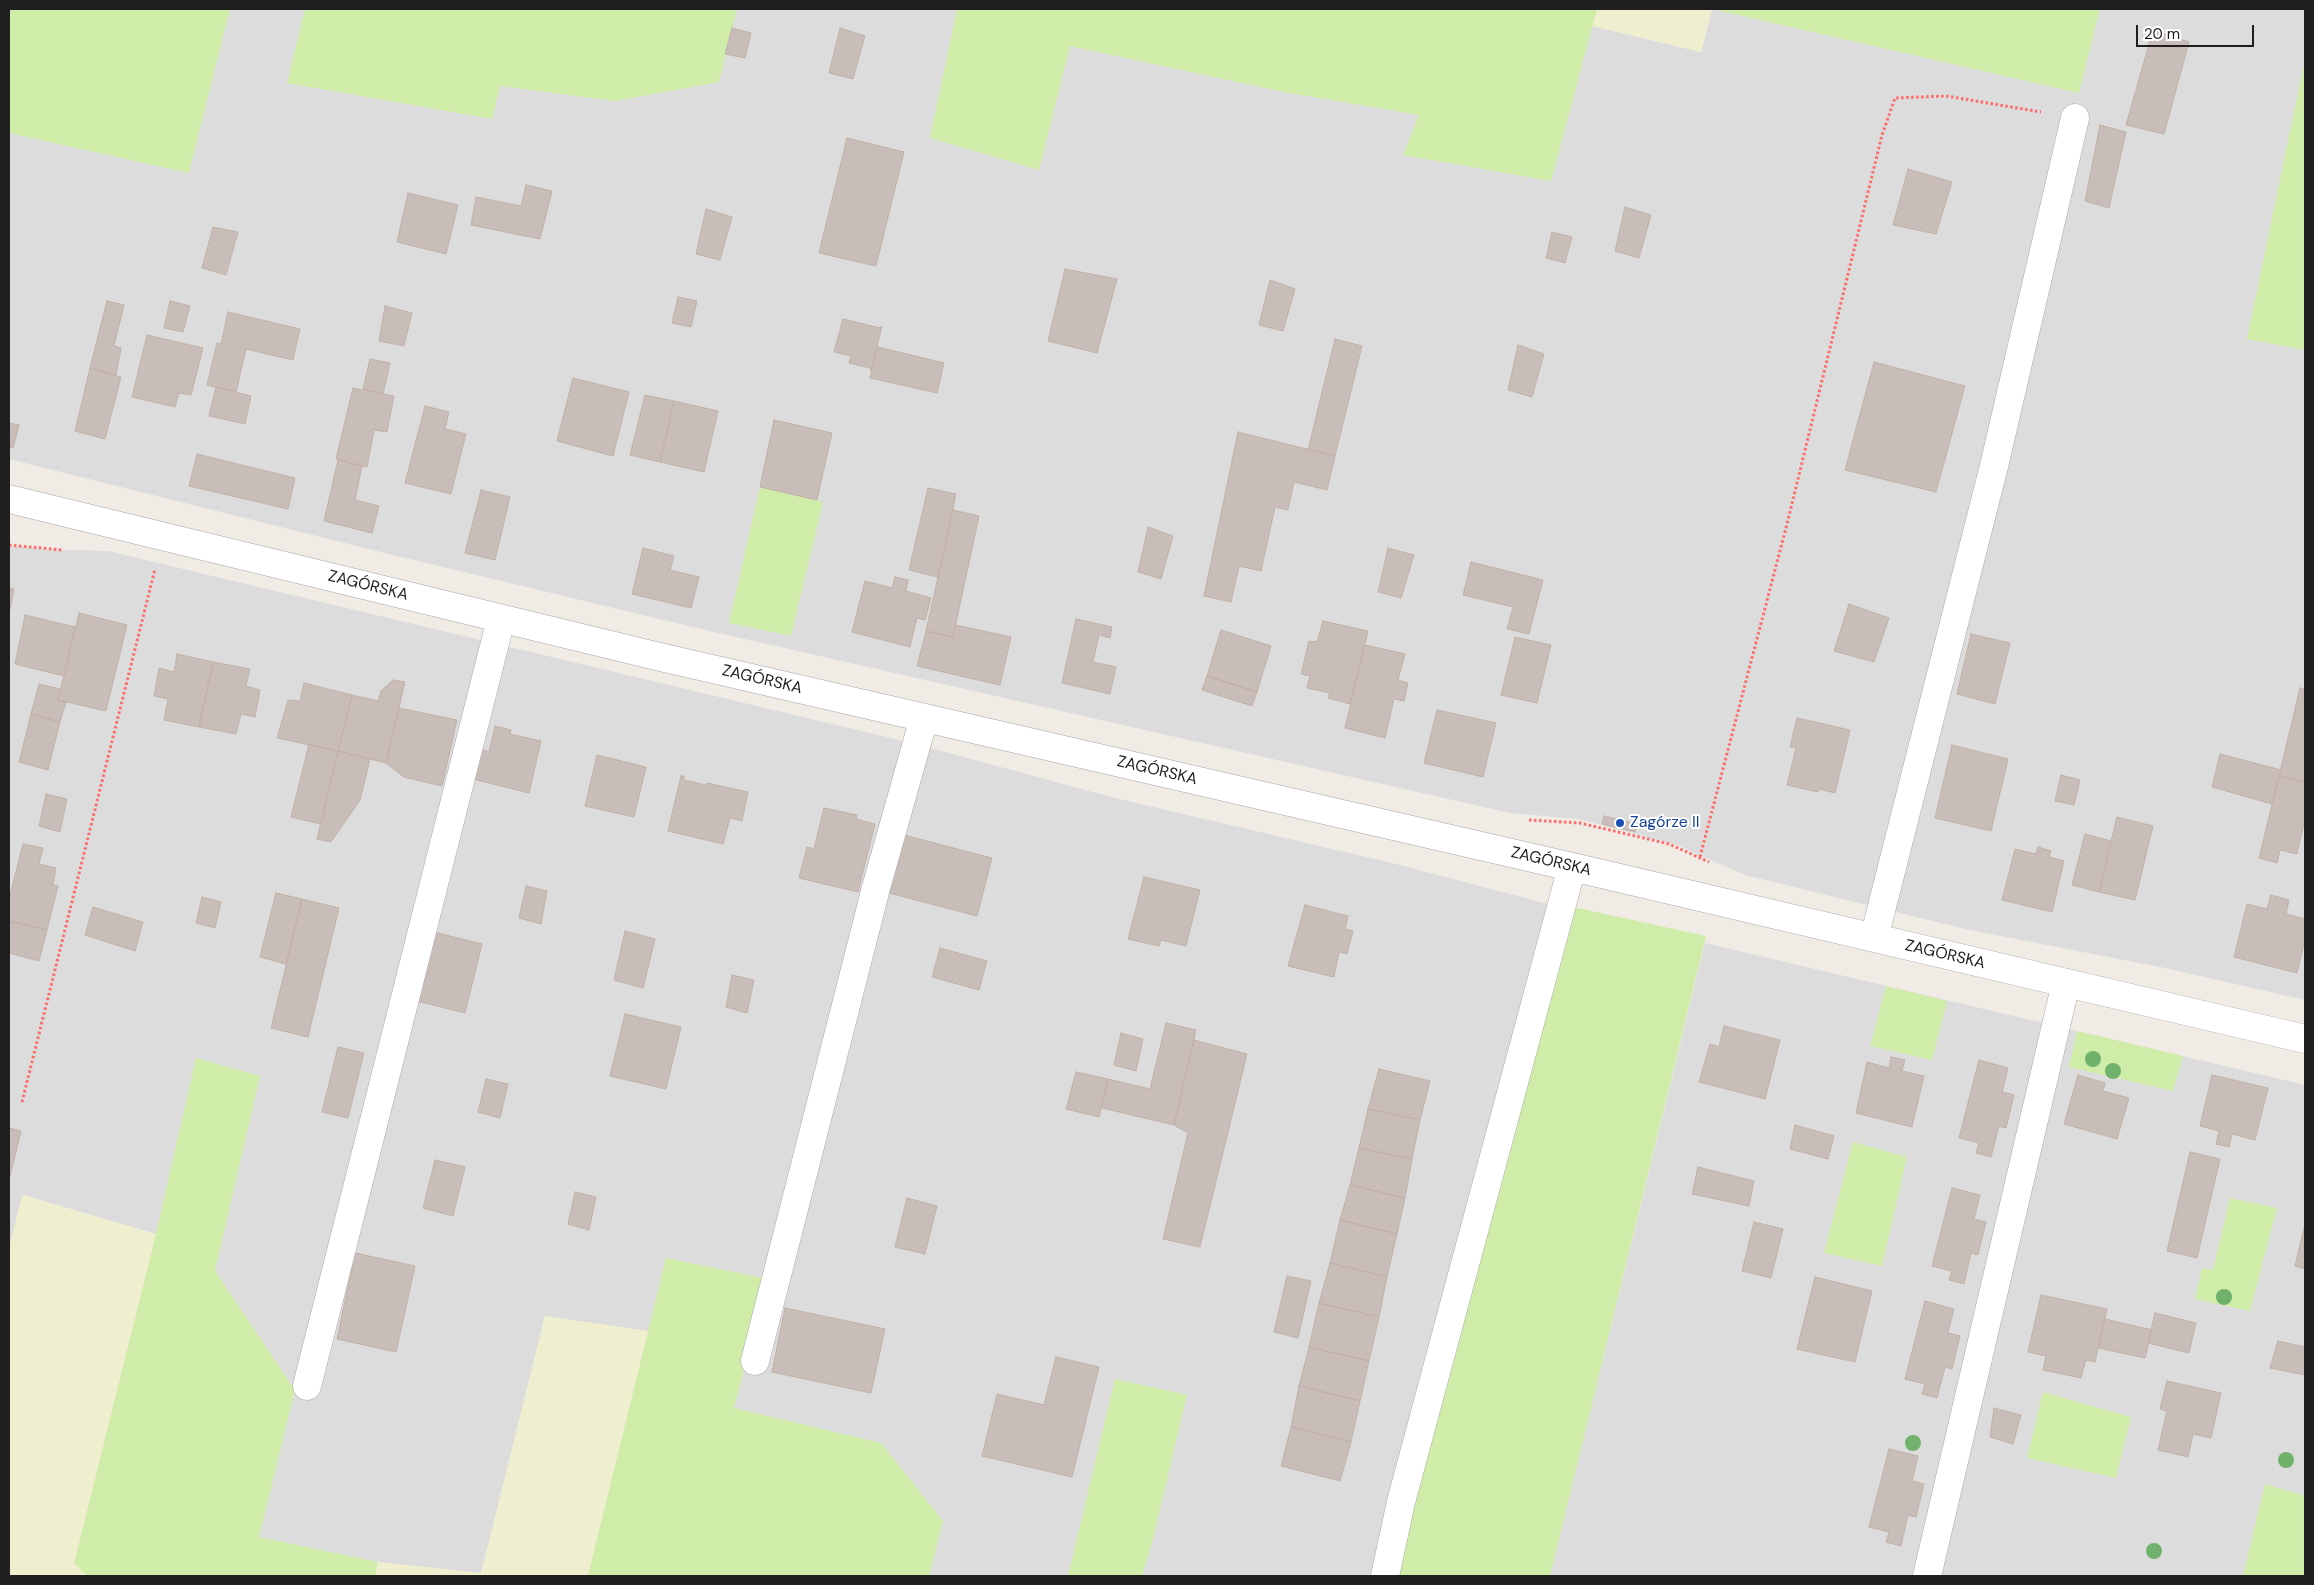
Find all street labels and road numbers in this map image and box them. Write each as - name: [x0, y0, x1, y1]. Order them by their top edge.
- street label: ZAGÓRSKA: [326, 567, 410, 605]
- street label: ZAGÓRSKA: [720, 661, 804, 699]
- street label: ZAGÓRSKA: [1115, 752, 1199, 790]
- street label: ZAGÓRSKA: [1509, 843, 1593, 881]
- street label: ZAGÓRSKA: [1903, 936, 1987, 974]

